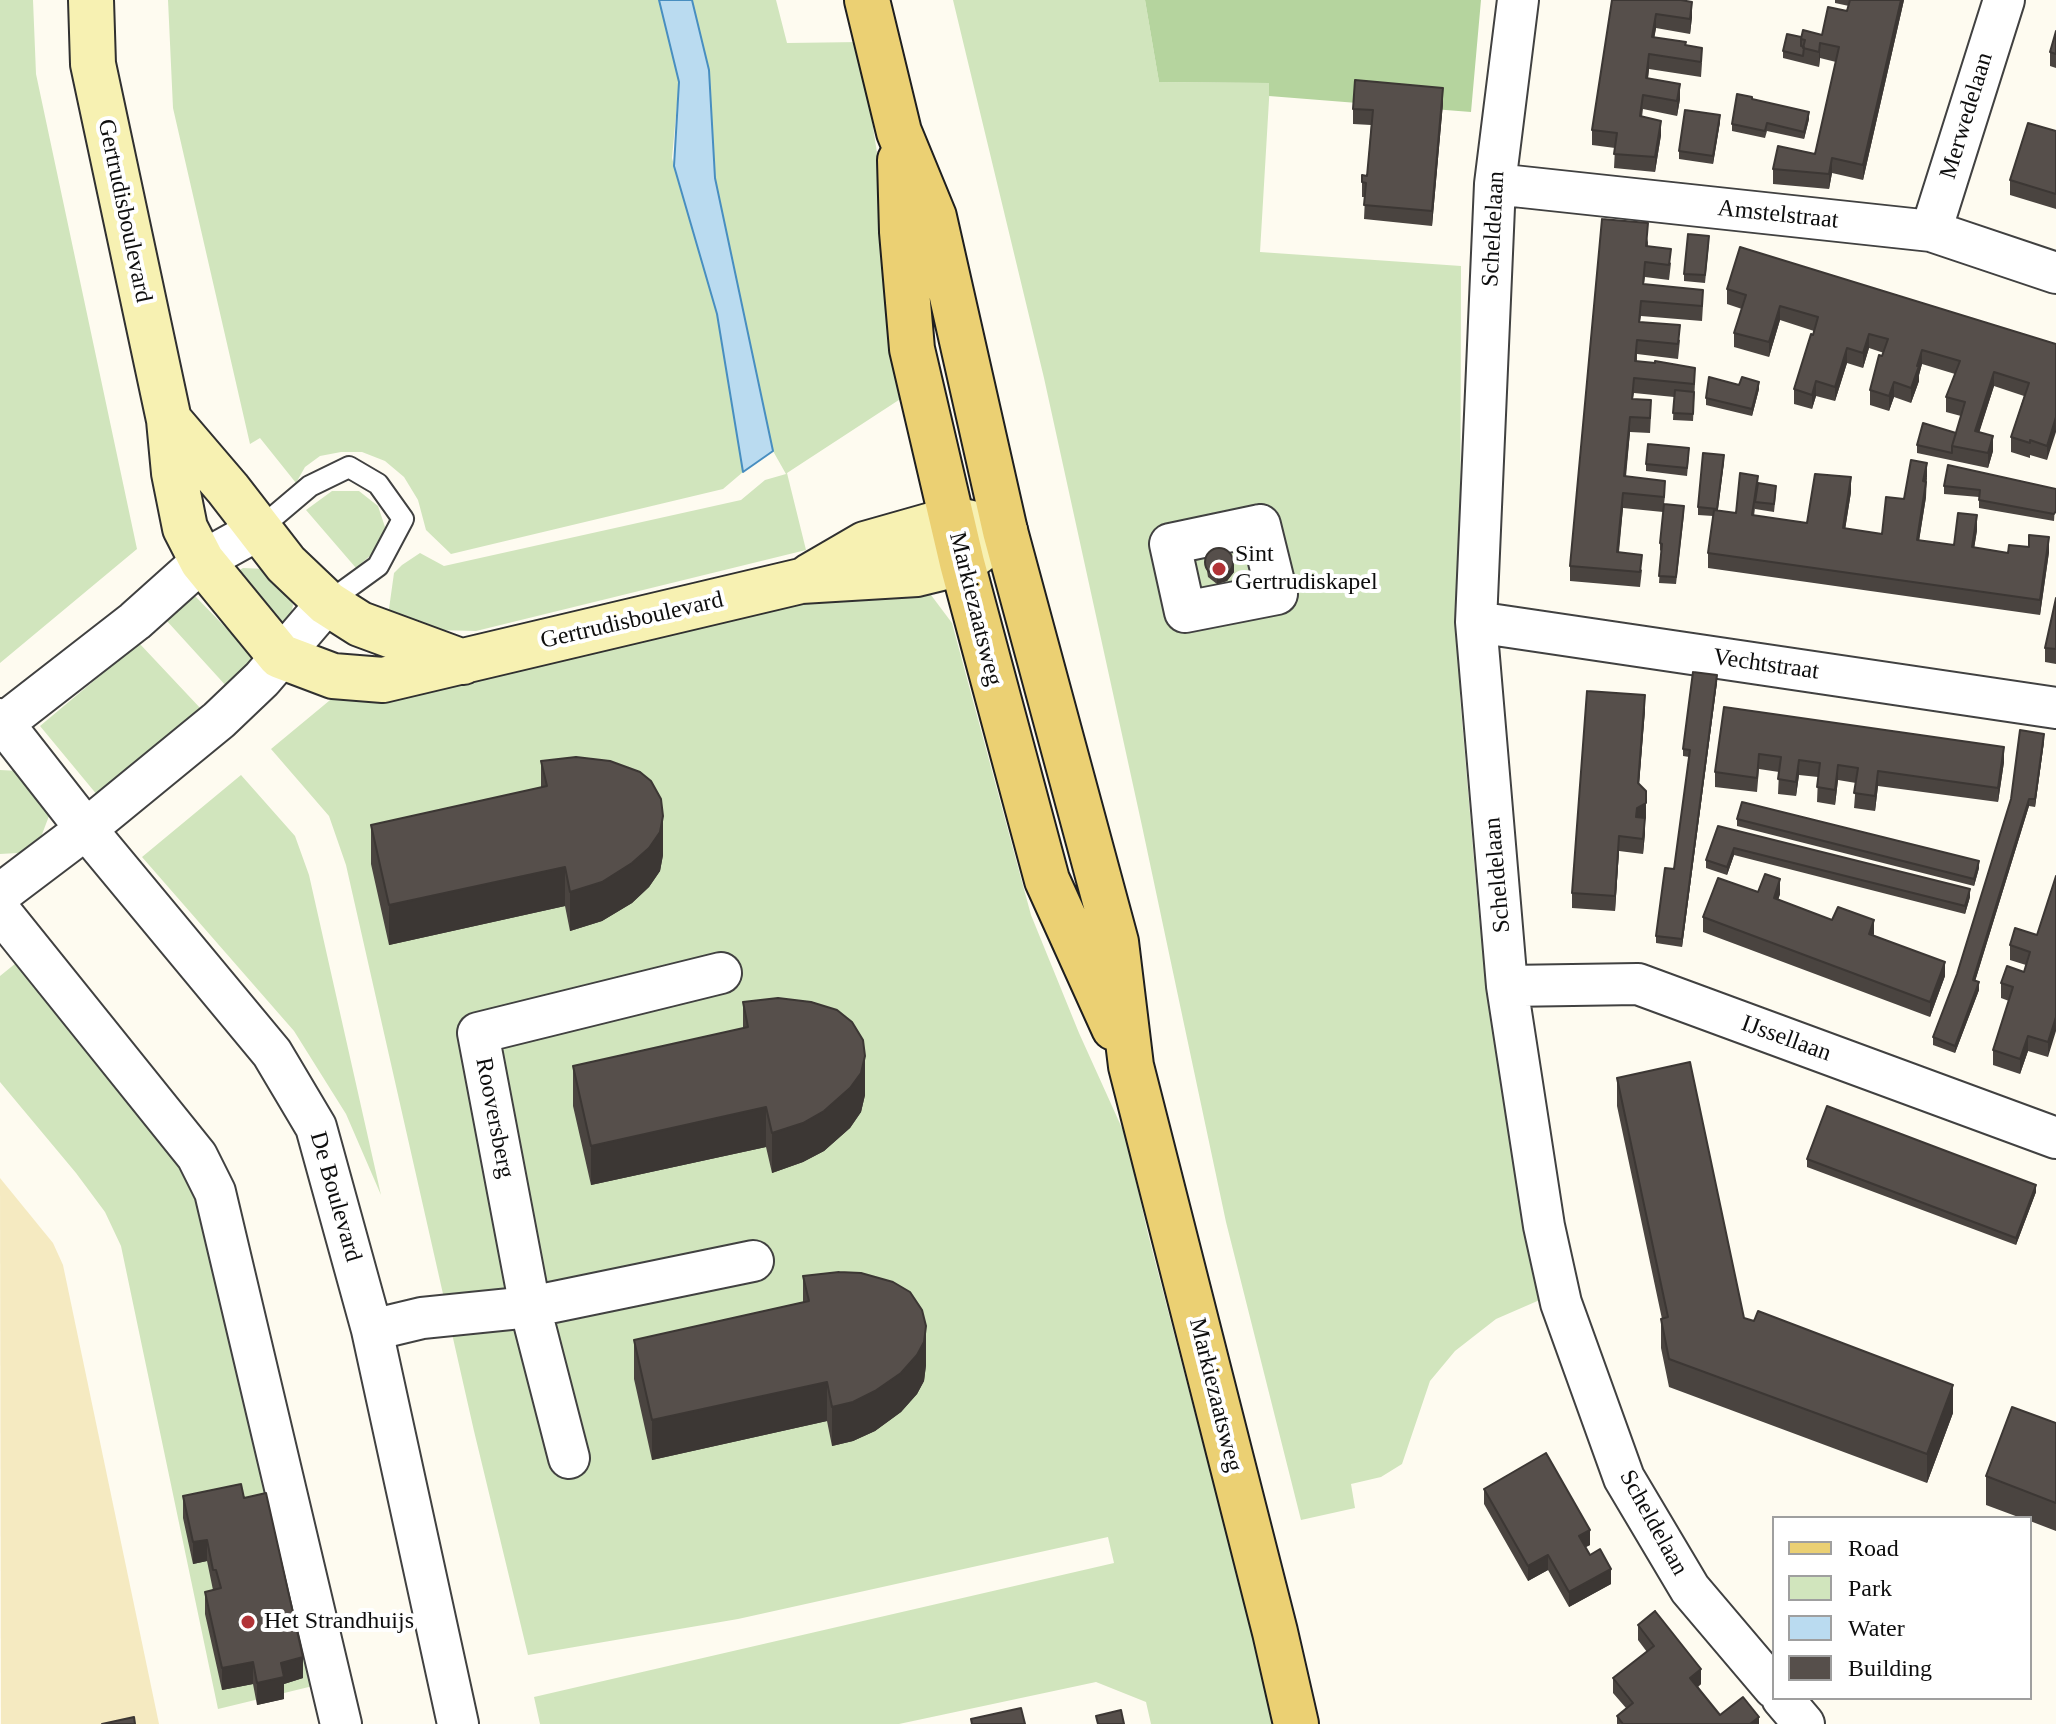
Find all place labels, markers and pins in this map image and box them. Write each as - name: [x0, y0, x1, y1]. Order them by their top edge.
- place label: Sint Gertrudiskapel: [1235, 541, 1378, 597]
- marker: Sint Gertrudiskapel: [1210, 560, 1228, 578]
- place label: Het Strandhuijs: [264, 1608, 414, 1636]
- marker: Het Strandhuijs: [239, 1613, 257, 1631]

